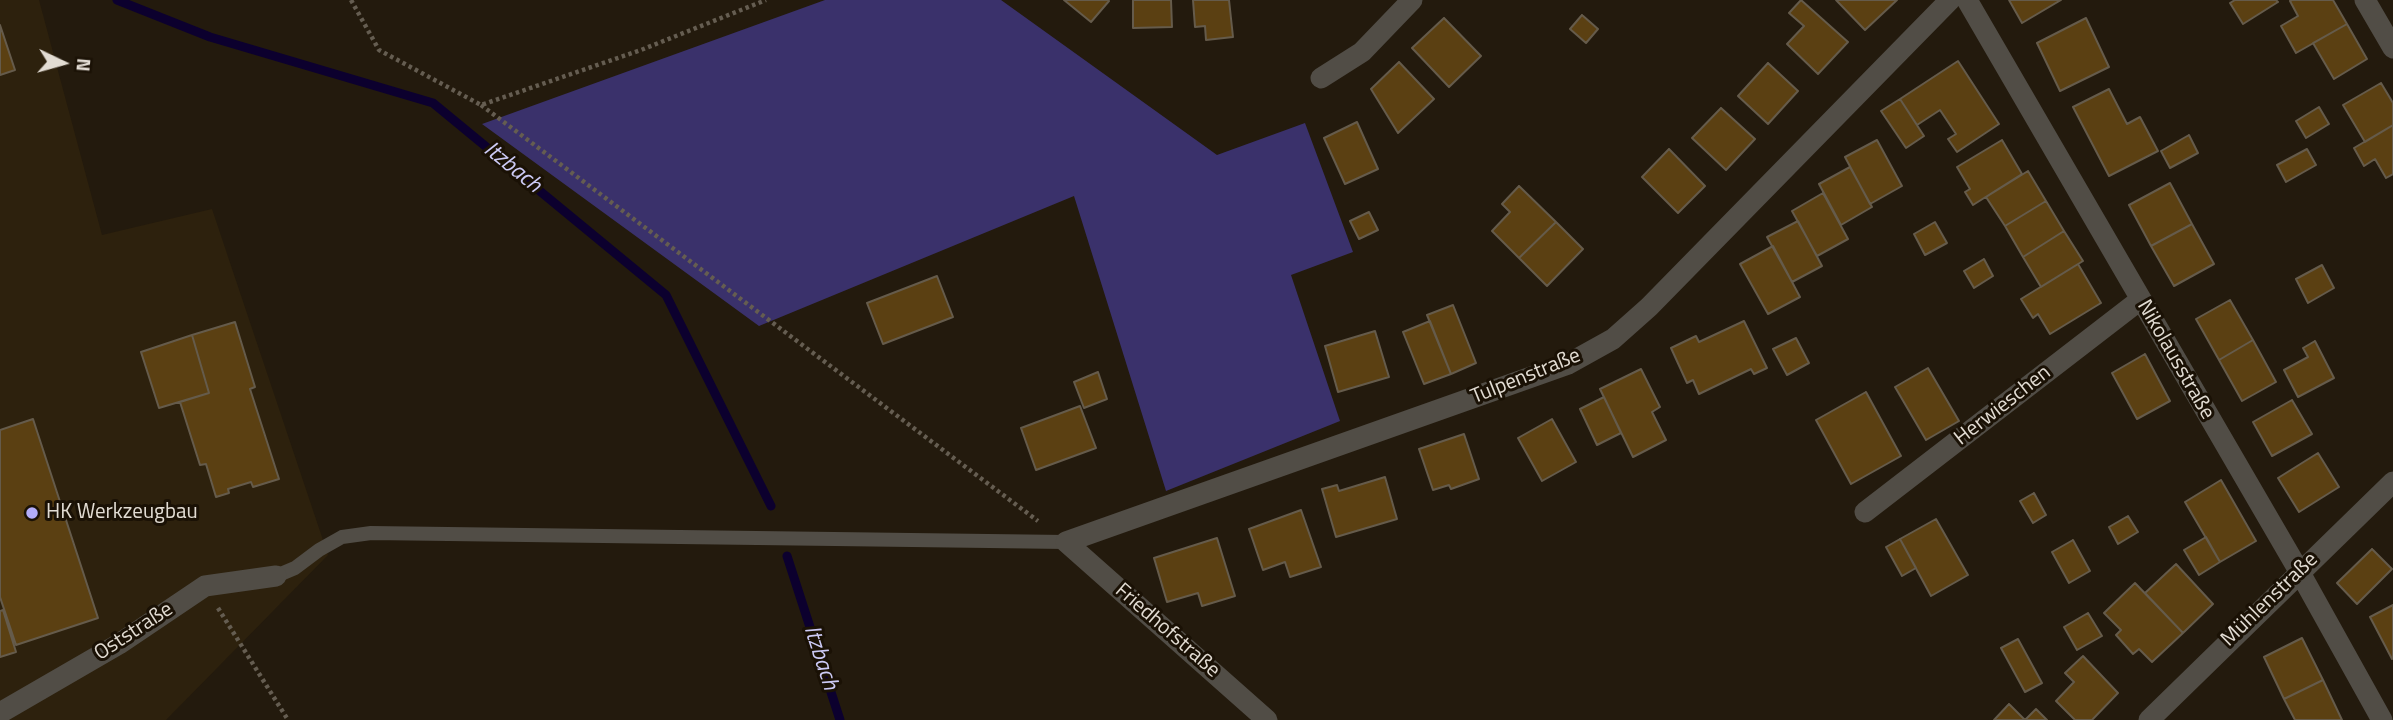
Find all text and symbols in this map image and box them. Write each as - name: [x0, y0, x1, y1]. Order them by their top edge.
- north arrow: [28, 28, 98, 98]
- text: N: [69, 57, 99, 73]
- water label: Itzbach: [478, 136, 546, 200]
- street label: Nikolausstraße: [2131, 296, 2219, 424]
- street label: Tulpenstraße: [1468, 344, 1584, 410]
- street label: Herwieschen: [1950, 361, 2056, 451]
- place label: HK Werkzeugbau: [46, 500, 198, 526]
- marker: HK Werkzeugbau: [24, 505, 40, 521]
- street label: Mühlenstraße: [2217, 548, 2323, 652]
- street label: Friedhofstraße: [1109, 578, 1225, 684]
- street label: Oststraße: [90, 597, 178, 667]
- water label: Itzbach: [797, 622, 843, 694]

